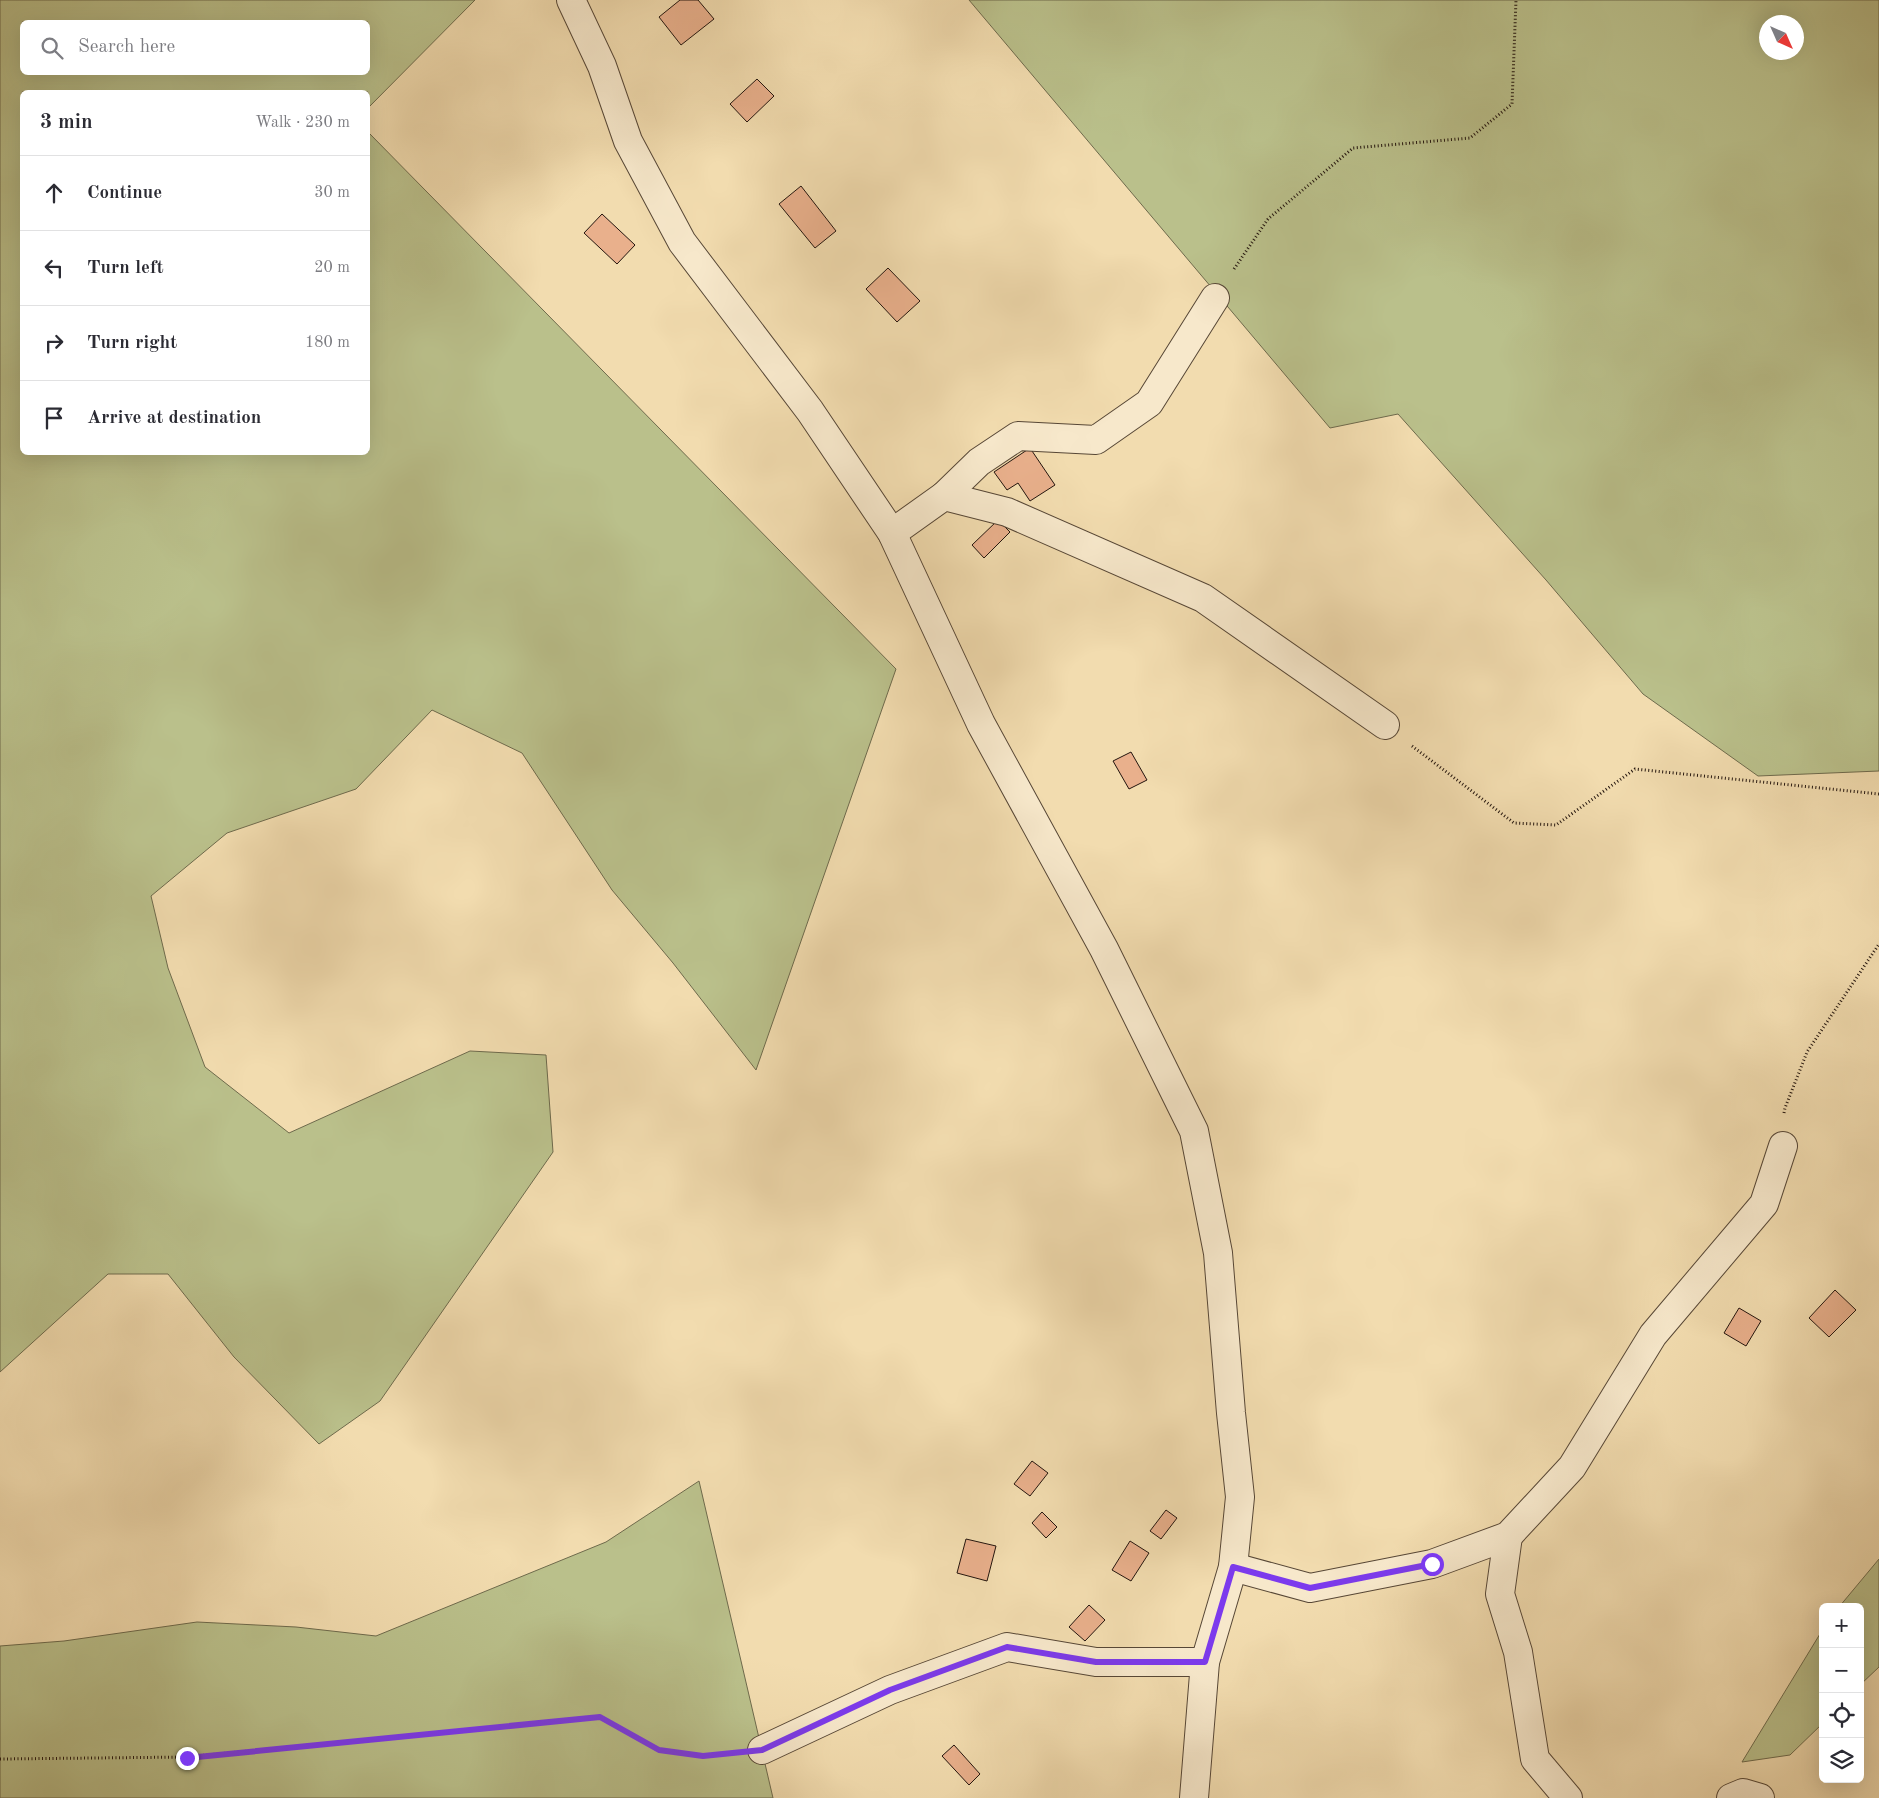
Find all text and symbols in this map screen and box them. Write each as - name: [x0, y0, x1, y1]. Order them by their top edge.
- north arrow: [1759, 15, 1804, 60]
- search box: [20, 20, 370, 75]
- icon: search: [38, 34, 66, 62]
- text: Search here: [78, 38, 175, 57]
- text: 3 min: [40, 112, 93, 133]
- text: Walk · 230 m: [255, 115, 350, 131]
- icon: ahead: [40, 179, 68, 207]
- text: Continue: [87, 184, 162, 203]
- text: 30 m: [314, 185, 350, 201]
- icon: left: [40, 254, 68, 282]
- text: Turn left: [87, 259, 164, 278]
- text: 20 m: [314, 260, 350, 276]
- icon: right: [40, 329, 68, 357]
- text: Turn right: [87, 334, 177, 353]
- text: 180 m: [305, 335, 350, 351]
- icon: arrive: [40, 404, 68, 432]
- text: Arrive at destination: [87, 409, 261, 428]
- route start: [1421, 1553, 1444, 1576]
- map controls: [1819, 1603, 1864, 1783]
- button: +: [1819, 1603, 1864, 1648]
- button: −: [1819, 1648, 1864, 1693]
- button: locate: [1819, 1693, 1864, 1738]
- button: layers: [1819, 1738, 1864, 1783]
- route end: [176, 1747, 199, 1770]

